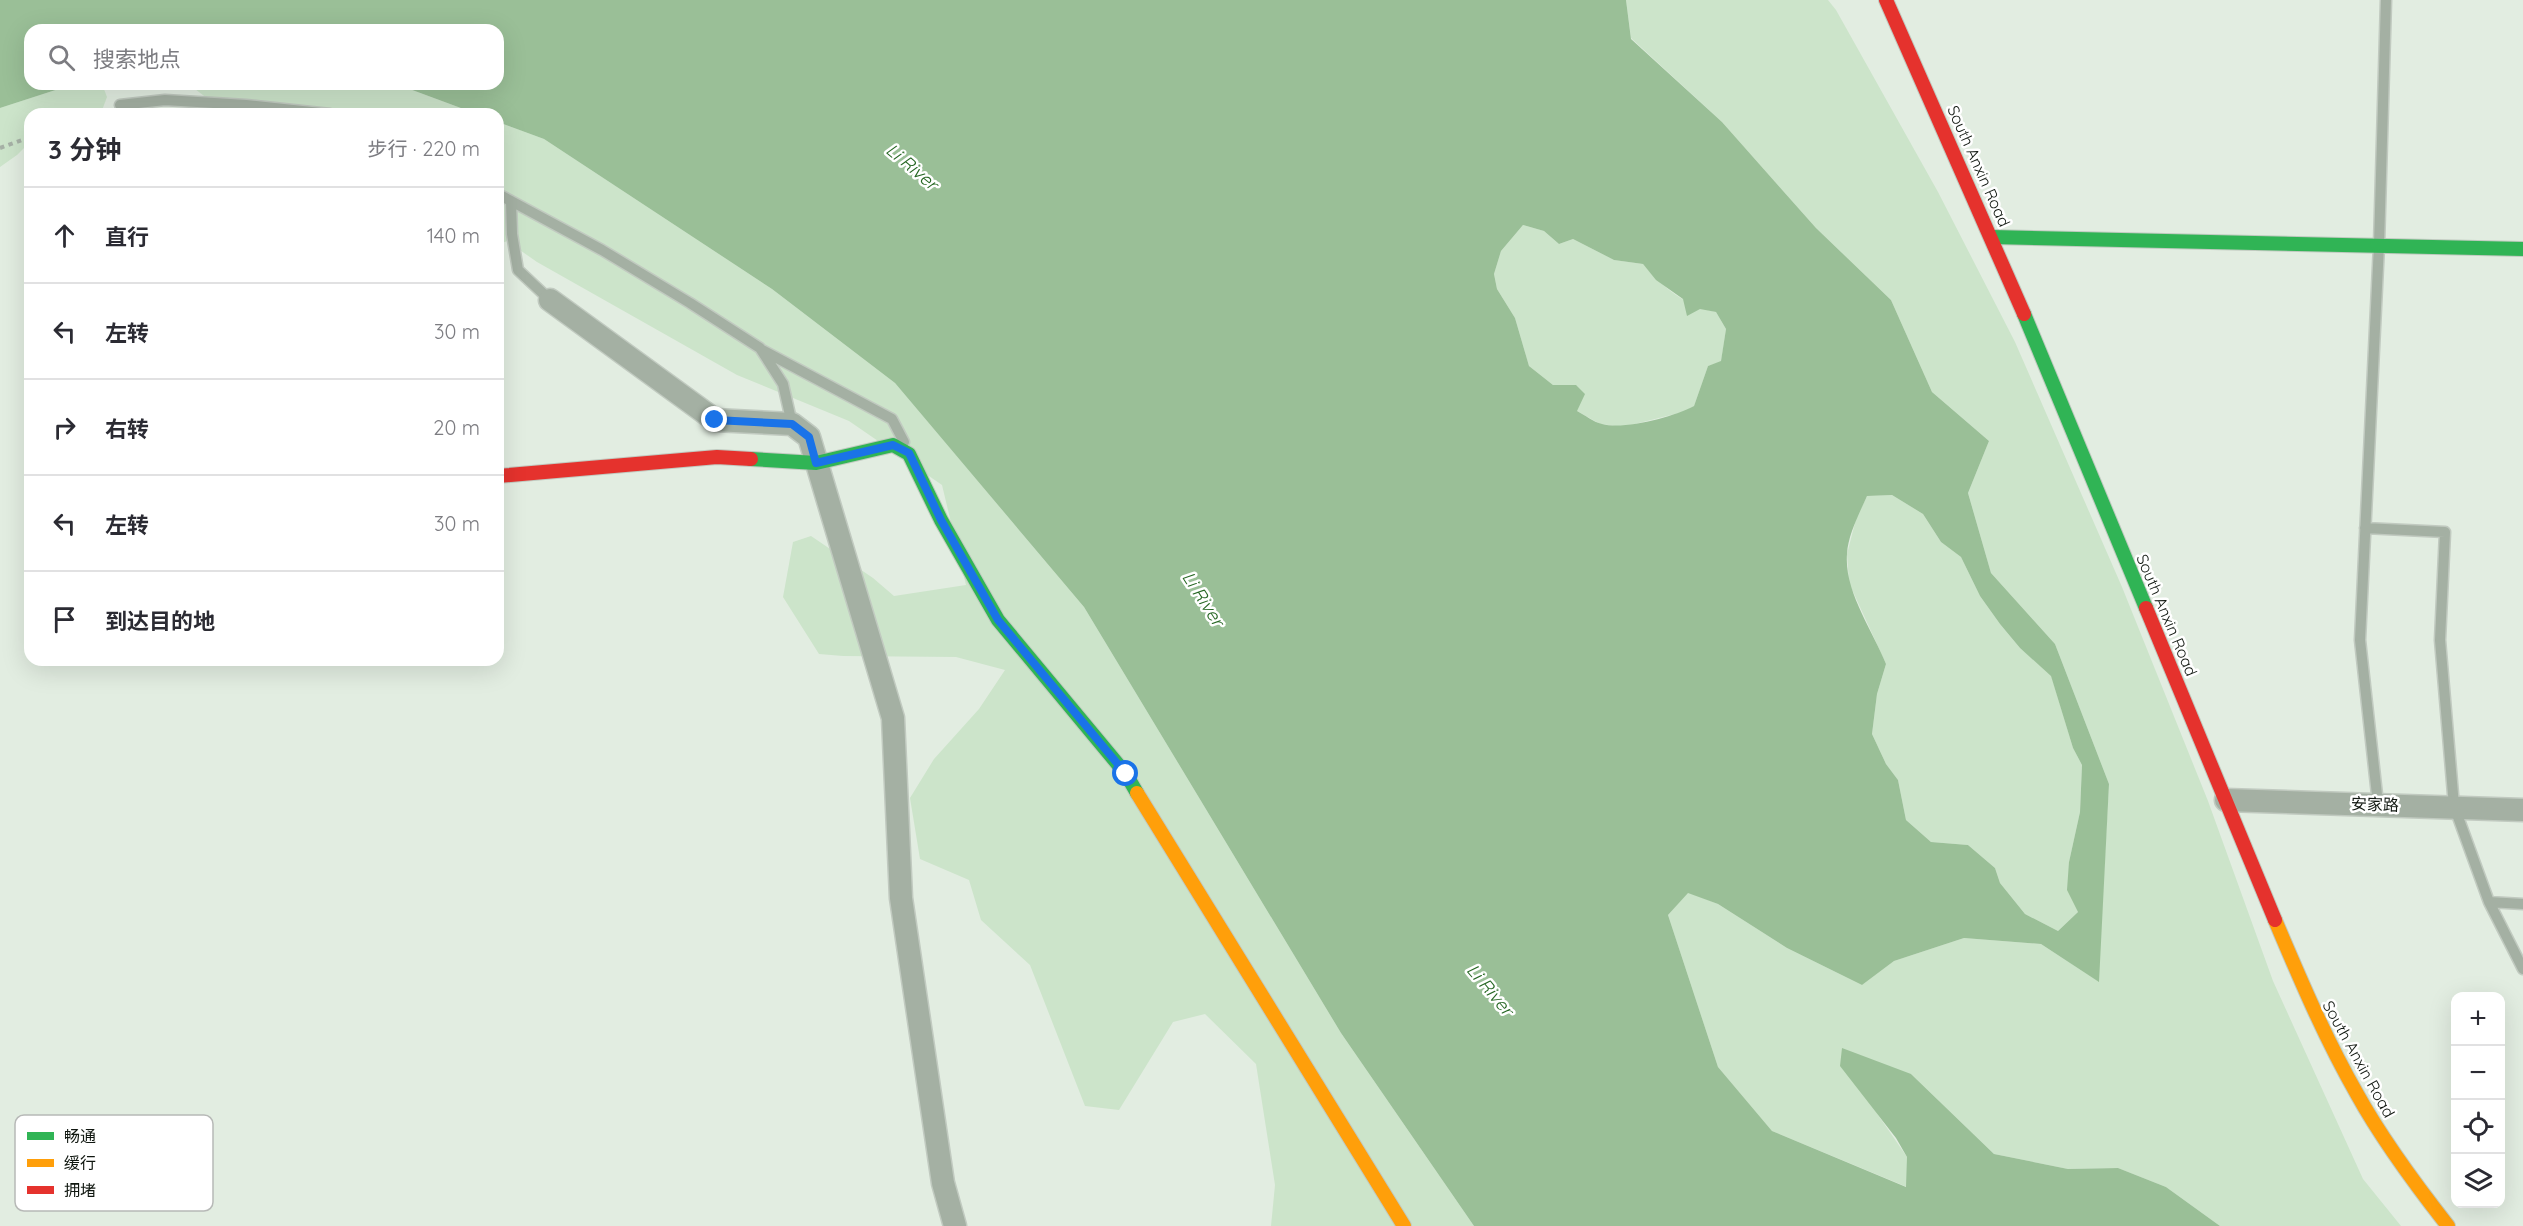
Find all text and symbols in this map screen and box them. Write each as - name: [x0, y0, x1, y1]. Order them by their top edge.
- search box: [24, 24, 504, 90]
- icon: search: [45, 41, 78, 74]
- text: 搜索地点: [93, 45, 181, 73]
- street label: South Anxin Road: [1943, 102, 2015, 230]
- text: 3 分钟: [48, 133, 121, 166]
- text: 步行 · 220 m: [367, 136, 480, 161]
- water label: Li River: [882, 138, 945, 196]
- icon: ahead: [48, 219, 81, 252]
- text: 直行: [105, 223, 149, 251]
- text: 140 m: [427, 223, 480, 248]
- icon: left: [48, 315, 81, 348]
- text: 左转: [105, 319, 149, 347]
- text: 30 m: [434, 319, 480, 344]
- route end: [701, 406, 727, 432]
- icon: right: [48, 411, 81, 444]
- text: 右转: [105, 415, 149, 443]
- text: 20 m: [433, 415, 480, 440]
- icon: left: [48, 507, 81, 540]
- text: 左转: [105, 511, 149, 539]
- text: 30 m: [434, 511, 480, 536]
- street label: South Anxin Road: [2132, 551, 2202, 679]
- water label: Li River: [1177, 567, 1231, 632]
- icon: arrive: [48, 603, 81, 636]
- text: 到达目的地: [105, 607, 215, 635]
- route start: [1112, 760, 1138, 786]
- street label: 安家路: [2351, 793, 2399, 815]
- water label: Li River: [1462, 959, 1520, 1022]
- map controls: [2451, 992, 2505, 1208]
- button: +: [2451, 992, 2505, 1046]
- street label: South Anxin Road: [2319, 997, 2399, 1121]
- button: −: [2451, 1046, 2505, 1100]
- button: locate: [2451, 1100, 2505, 1154]
- legend: [15, 1115, 213, 1211]
- text: 畅通: [64, 1126, 96, 1146]
- text: 缓行: [64, 1153, 96, 1173]
- button: layers: [2451, 1154, 2505, 1208]
- text: 拥堵: [64, 1180, 96, 1200]

